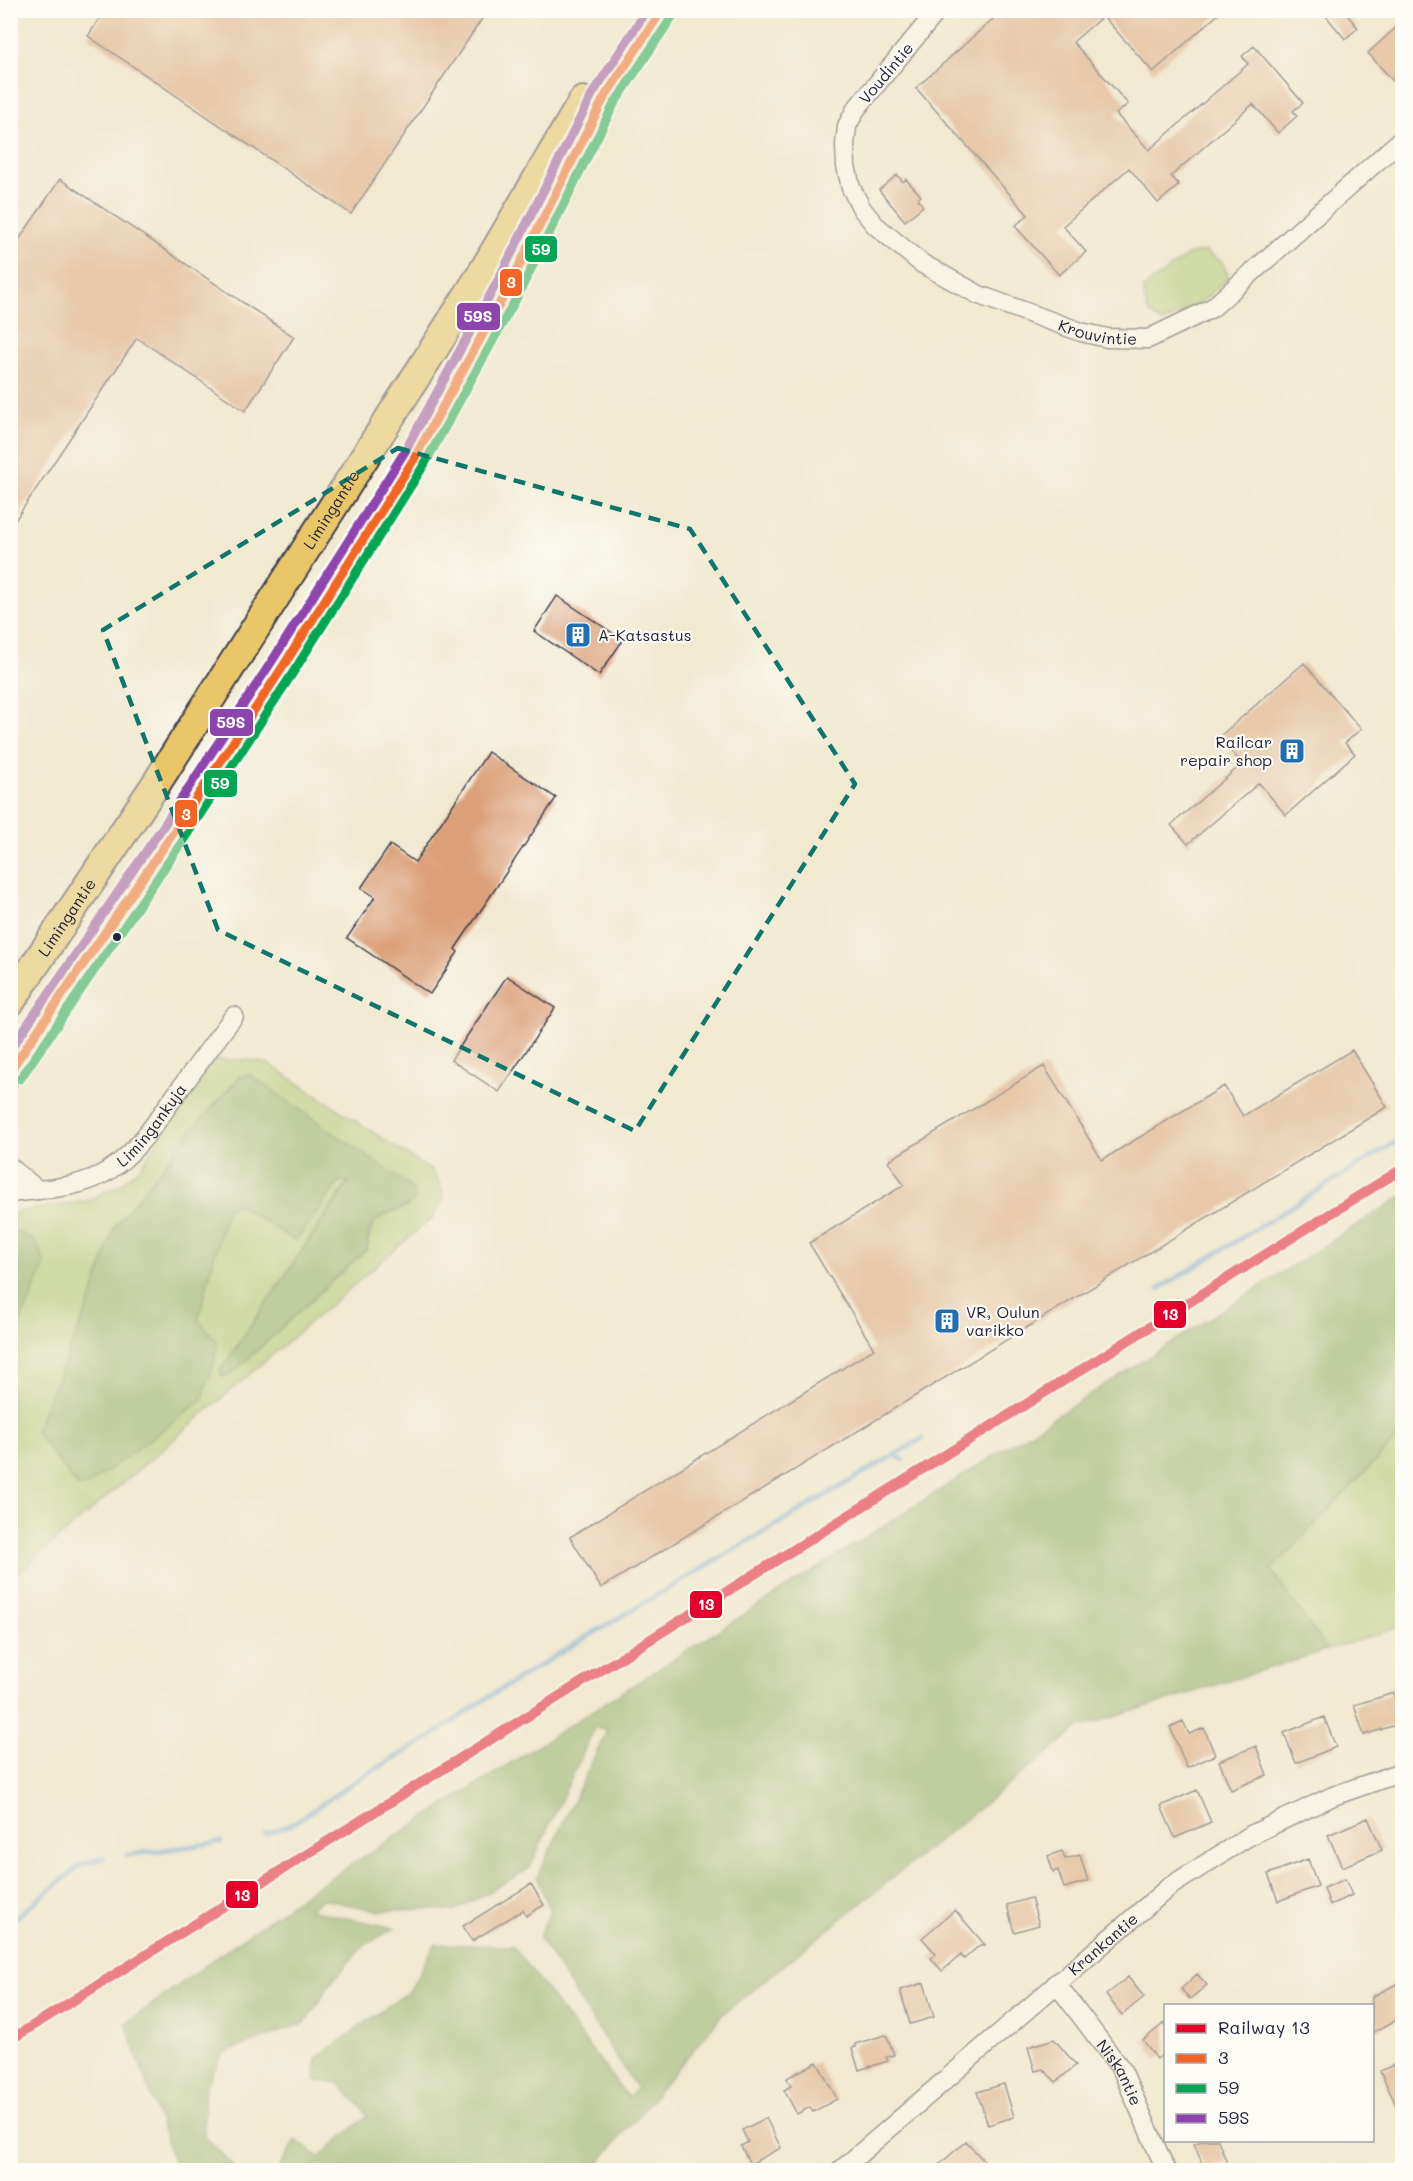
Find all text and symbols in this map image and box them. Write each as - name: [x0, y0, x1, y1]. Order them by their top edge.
- street label: Voudintie: [854, 37, 918, 108]
- line badge: 59: [524, 235, 558, 263]
- text: 59: [532, 238, 551, 259]
- line badge: 3: [499, 268, 523, 297]
- text: 3: [506, 271, 516, 292]
- line badge: 59S: [456, 302, 501, 331]
- text: 59S: [464, 305, 492, 326]
- street label: Krouvintie: [1056, 314, 1137, 349]
- street label: Limingantie: [298, 466, 364, 553]
- building icon: A-Katsastus: [563, 620, 593, 650]
- place label: A-Katsastus: [598, 624, 692, 645]
- line badge: 59S: [209, 708, 254, 737]
- text: 59S: [217, 711, 245, 732]
- place label: Railcar repair shop: [1180, 731, 1272, 770]
- building icon: Railcar repair shop: [1277, 736, 1307, 766]
- line badge: 59: [203, 769, 238, 798]
- text: 59: [211, 772, 230, 793]
- line badge: 3: [174, 799, 198, 828]
- text: 3: [181, 803, 191, 824]
- street label: Limingantie: [33, 874, 100, 960]
- unlabelled marker: [111, 931, 123, 943]
- street label: Limingankuja: [112, 1079, 191, 1171]
- line badge: 13: [1153, 1300, 1187, 1329]
- place label: VR, Oulun varikko: [966, 1301, 1040, 1340]
- text: 13: [1162, 1303, 1179, 1324]
- building icon: VR, Oulun varikko: [932, 1306, 962, 1336]
- line badge: 13: [689, 1590, 723, 1619]
- text: 13: [698, 1593, 715, 1614]
- line badge: 13: [225, 1880, 259, 1909]
- text: 13: [234, 1884, 251, 1905]
- street label: Krankantie: [1063, 1908, 1142, 1980]
- legend: [1164, 2004, 1374, 2142]
- text: Railway 13: [1218, 2015, 1310, 2039]
- street label: Niskantie: [1092, 2035, 1147, 2108]
- text: 3: [1218, 2045, 1229, 2069]
- text: 59: [1218, 2075, 1239, 2099]
- text: 59S: [1218, 2105, 1249, 2129]

